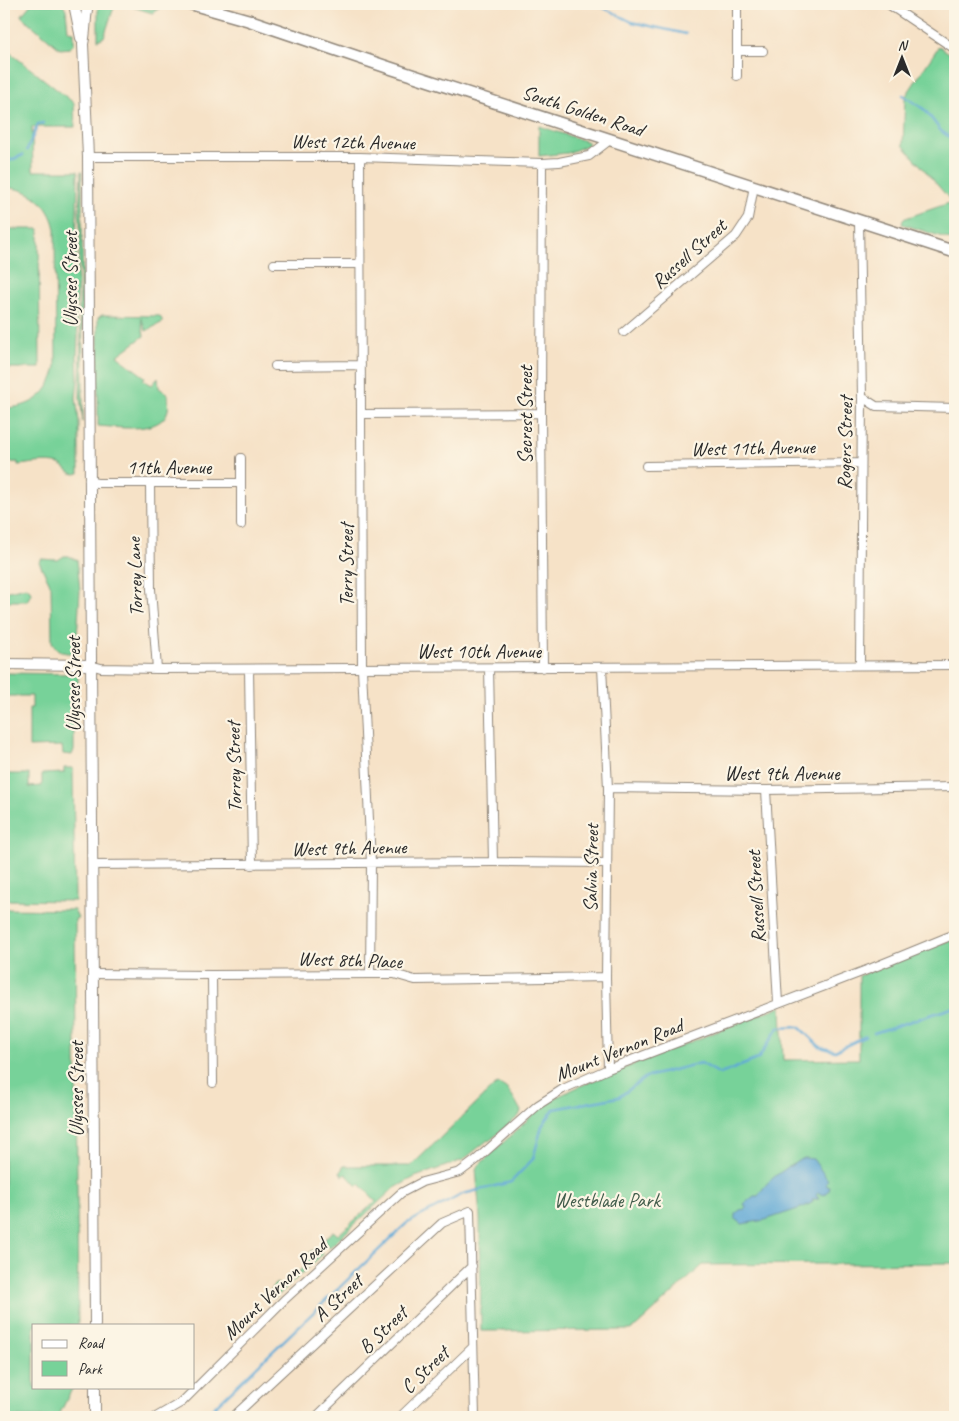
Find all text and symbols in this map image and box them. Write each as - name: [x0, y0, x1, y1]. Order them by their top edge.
- north arrow: [876, 32, 926, 82]
- text: N: [898, 37, 909, 54]
- street label: South Golden Road: [519, 80, 650, 143]
- street label: West 12th Avenue: [291, 128, 417, 156]
- street label: Russell Street: [646, 212, 733, 294]
- street label: Ulysses Street: [58, 229, 83, 327]
- street label: Secrest Street: [513, 364, 538, 464]
- street label: Rogers Street: [832, 393, 858, 490]
- street label: West 11th Avenue: [691, 434, 817, 462]
- street label: 11th Avenue: [127, 455, 213, 480]
- street label: Terry Street: [334, 520, 359, 607]
- street label: Torrey Lane: [121, 535, 149, 617]
- street label: Ulysses Street: [61, 634, 86, 732]
- street label: West 10th Avenue: [417, 639, 542, 664]
- street label: Torrey Street: [221, 718, 247, 812]
- street label: West 9th Avenue: [725, 761, 841, 786]
- street label: Salvia Street: [578, 821, 604, 912]
- street label: West 9th Avenue: [291, 834, 408, 862]
- street label: Russell Street: [741, 848, 771, 944]
- street label: West 8th Place: [298, 946, 404, 974]
- street label: Mount Vernon Road: [551, 1012, 690, 1087]
- street label: Ulysses Street: [64, 1039, 89, 1137]
- park label: Westblade Park: [554, 1188, 661, 1213]
- street label: Mount Vernon Road: [217, 1231, 335, 1345]
- street label: A Street: [308, 1267, 370, 1327]
- street label: B Street: [353, 1298, 415, 1359]
- legend: [32, 1324, 195, 1388]
- text: Road: [78, 1334, 105, 1353]
- street label: C Street: [396, 1339, 457, 1399]
- text: Park: [78, 1360, 103, 1379]

